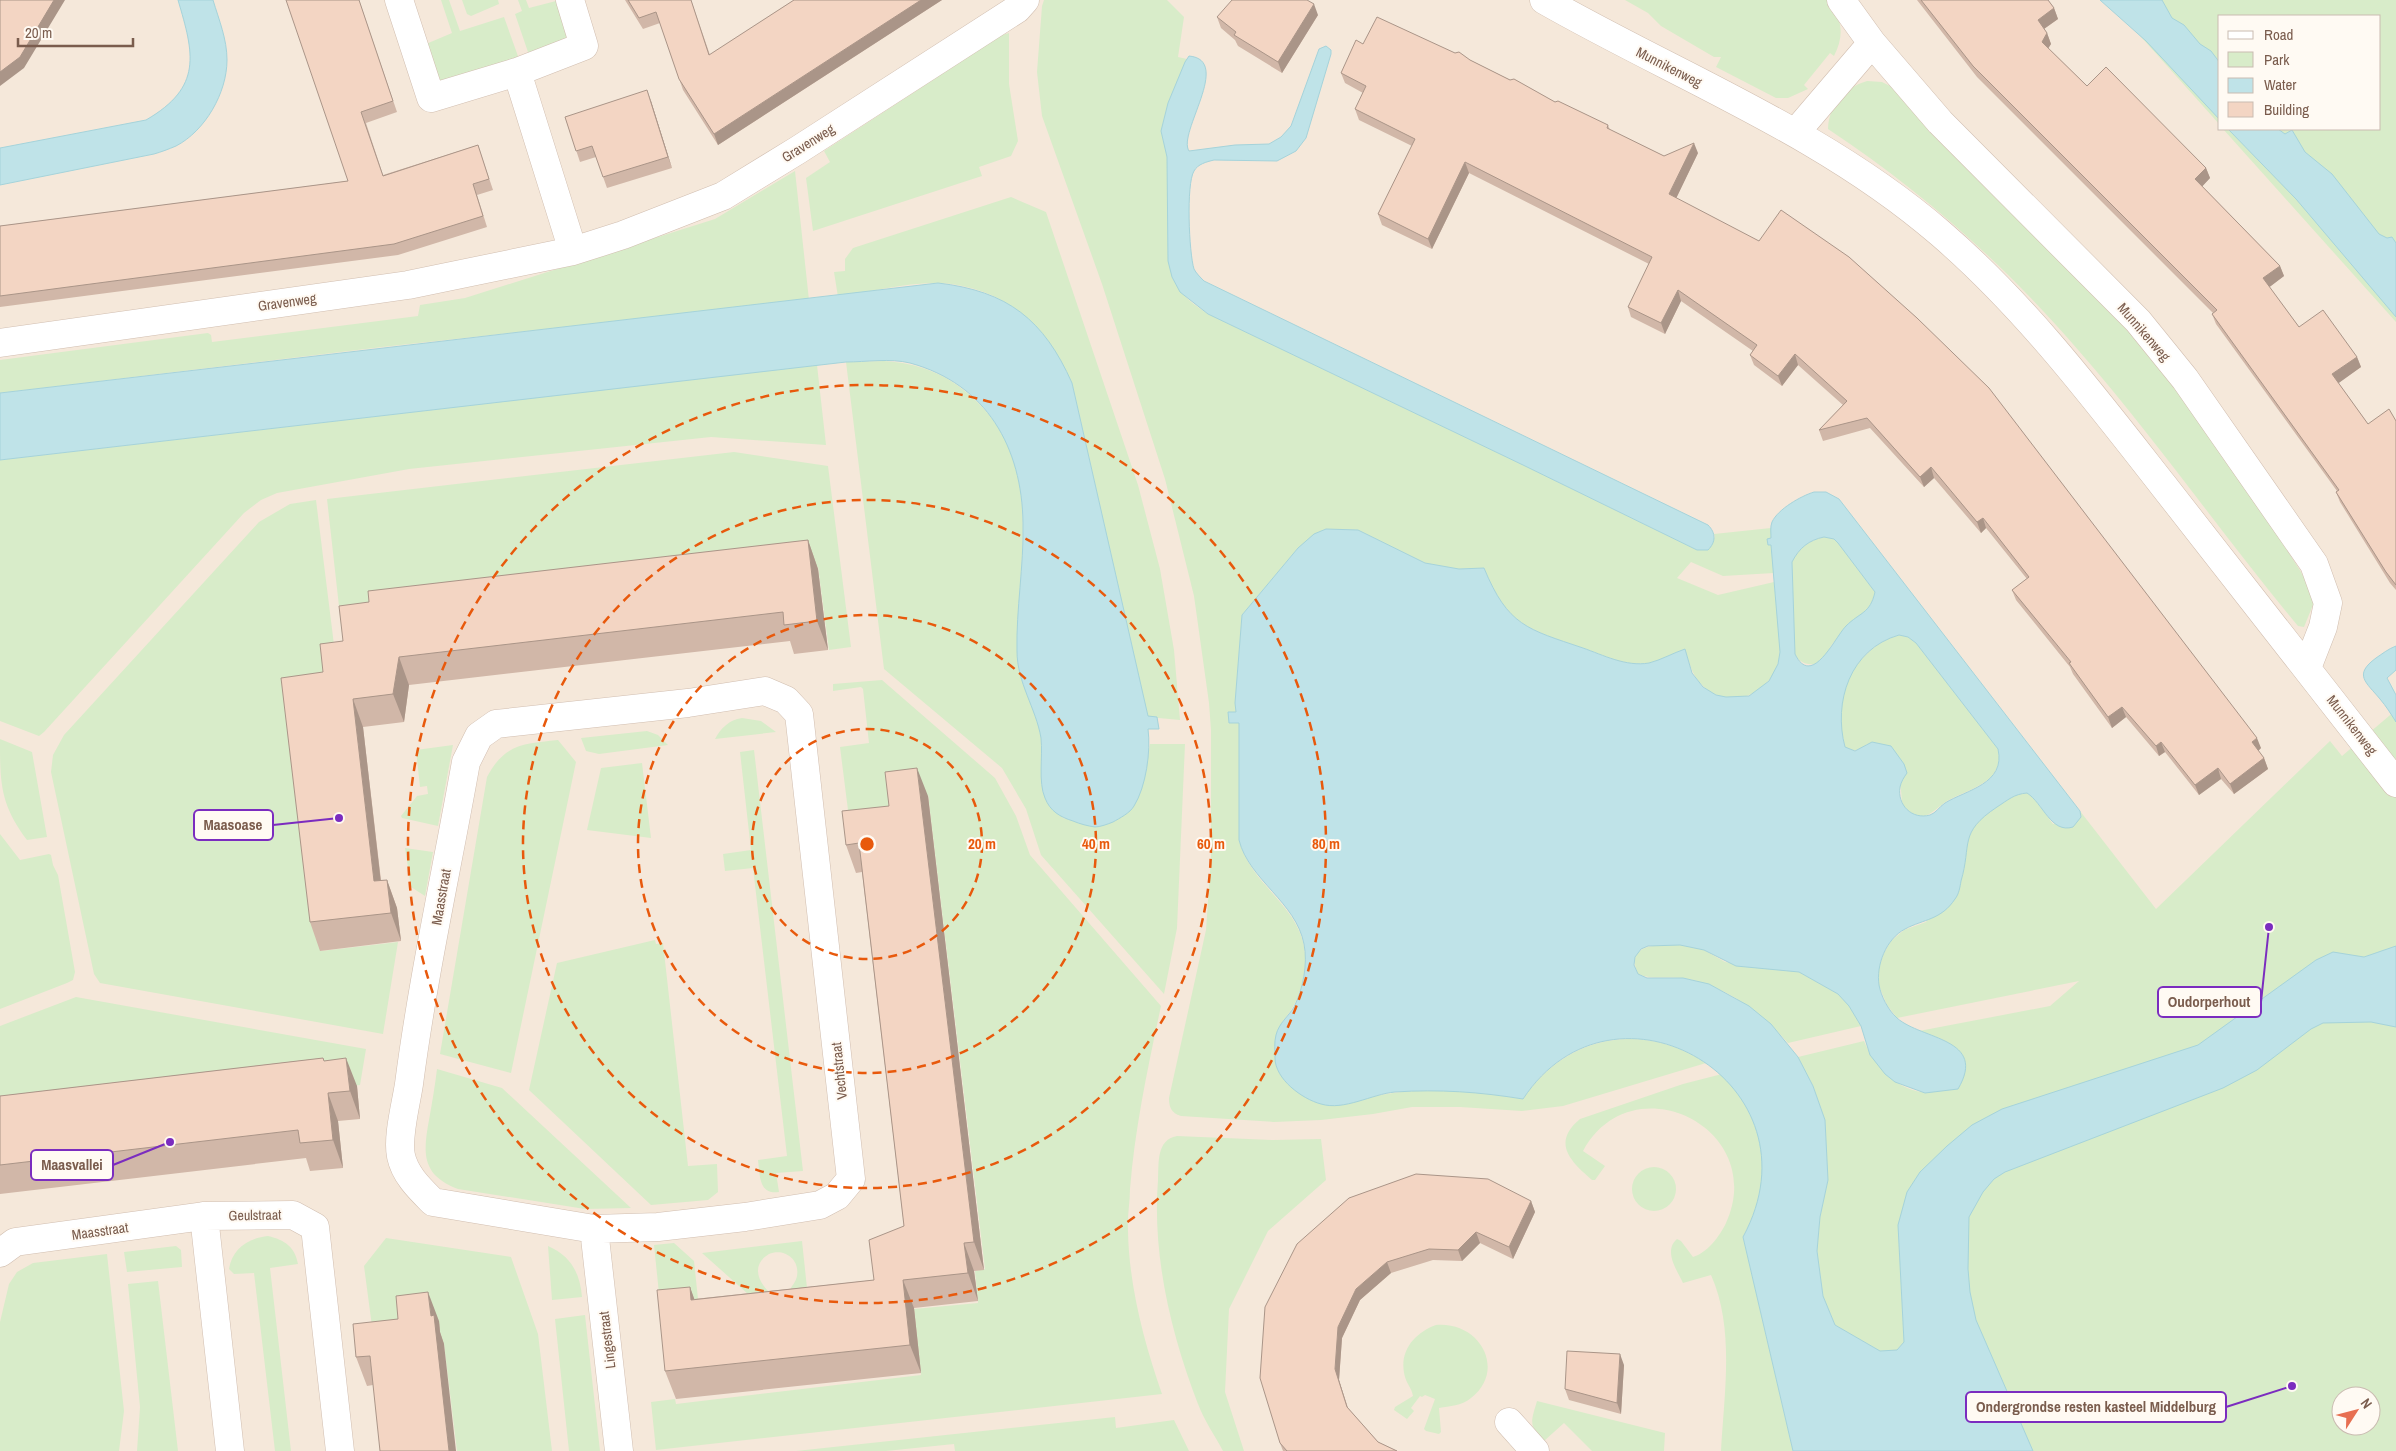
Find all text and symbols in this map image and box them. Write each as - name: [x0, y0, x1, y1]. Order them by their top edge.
- scale bar: [18, 15, 132, 47]
- legend: [2218, 15, 2381, 130]
- text: 20 m: [25, 22, 52, 43]
- text: Road: [2264, 24, 2293, 45]
- street label: Munnikenweg: [1633, 43, 1705, 92]
- text: Park: [2264, 49, 2290, 70]
- text: Water: [2264, 74, 2296, 95]
- text: Building: [2264, 99, 2309, 120]
- street label: Gravenweg: [778, 119, 838, 166]
- street label: Gravenweg: [257, 289, 318, 315]
- street label: Munnikenweg: [2114, 299, 2175, 365]
- street label: Munnikenweg: [2323, 691, 2381, 759]
- callout: Maasoase: [194, 810, 273, 840]
- text: Maasoase: [204, 814, 263, 835]
- text: 20 m: [968, 833, 996, 854]
- text: 40 m: [1082, 833, 1110, 854]
- text: 60 m: [1197, 833, 1225, 854]
- text: 80 m: [1312, 833, 1340, 854]
- centre of rings: [858, 835, 876, 853]
- street label: Maasstraat: [427, 867, 455, 927]
- callout: Oudorperhout: [2158, 987, 2261, 1017]
- text: Oudorperhout: [2168, 991, 2250, 1012]
- street label: Vechtstraat: [827, 1041, 851, 1101]
- callout: Maasvallei: [31, 1150, 113, 1180]
- text: Maasvallei: [41, 1154, 103, 1175]
- street label: Geulstraat: [228, 1206, 282, 1224]
- street label: Maasstraat: [71, 1218, 129, 1244]
- street label: Lingestraat: [595, 1310, 619, 1370]
- north arrow: [2331, 1386, 2381, 1436]
- callout: Ondergrondse resten kasteel Middelburg: [1966, 1392, 2226, 1422]
- text: N: [2357, 1395, 2376, 1412]
- text: Ondergrondse resten kasteel Middelburg: [1976, 1396, 2216, 1417]

